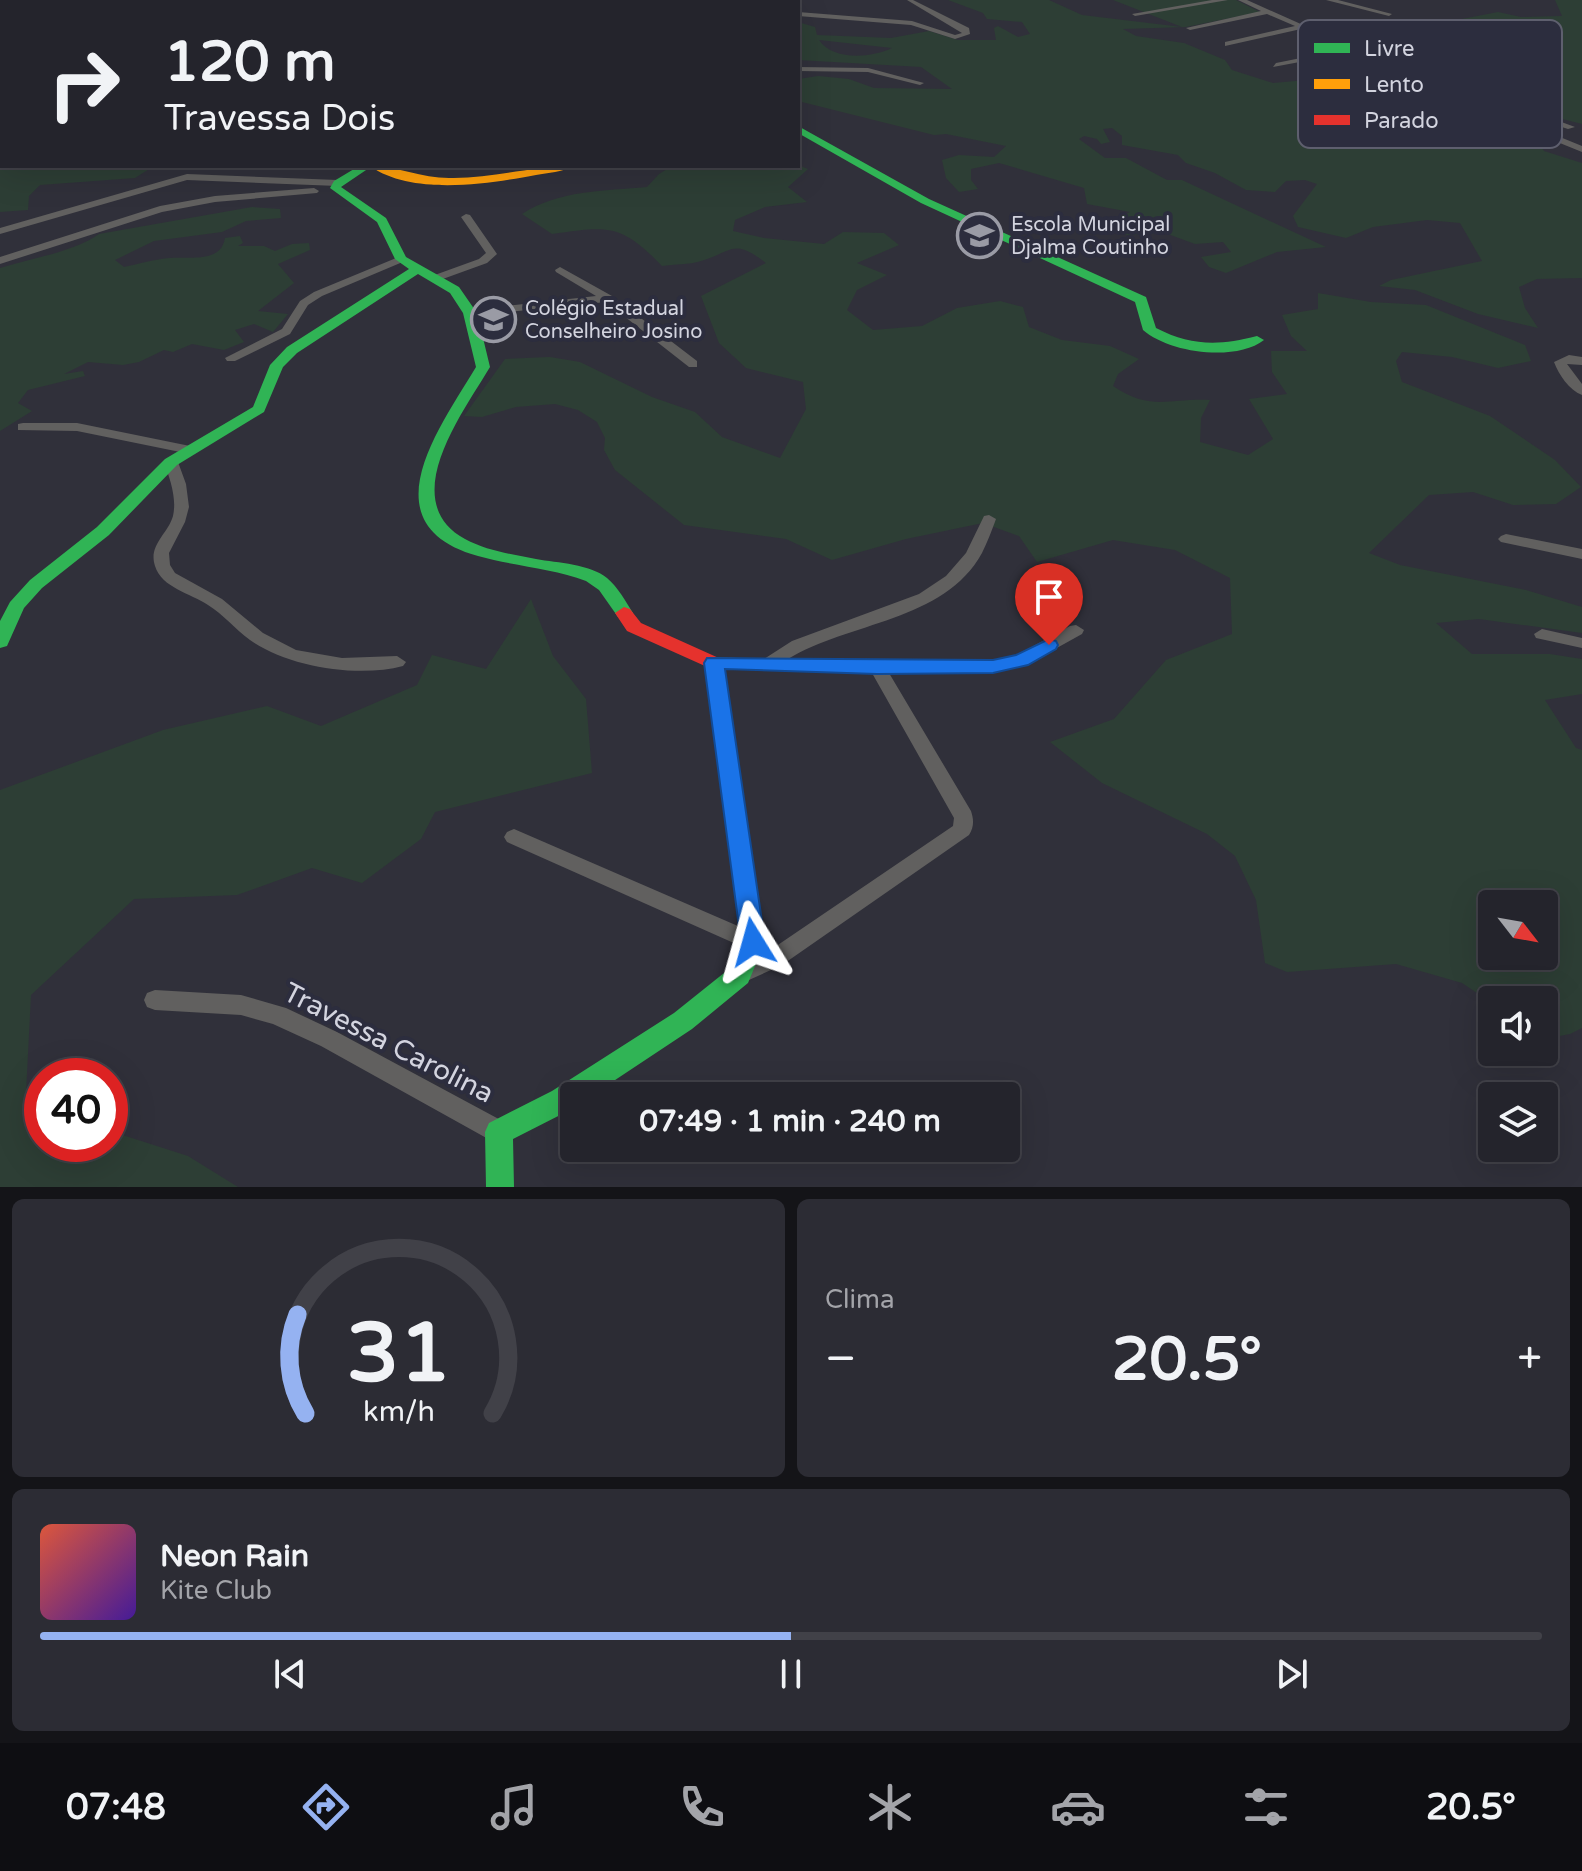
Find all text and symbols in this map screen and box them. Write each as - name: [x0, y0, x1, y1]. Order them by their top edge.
- legend: [1298, 20, 1562, 148]
- text: 120 m: [164, 29, 335, 96]
- icon: right: [32, 32, 136, 136]
- text: Livre: [1364, 36, 1414, 62]
- text: Lento: [1364, 72, 1424, 98]
- text: Travessa Dois: [164, 97, 395, 140]
- text: Parado: [1364, 108, 1439, 134]
- school or university icon: Escola Municipal Djalma Coutinho: [956, 212, 1004, 260]
- place label: Escola Municipal Djalma Coutinho: [1011, 213, 1170, 260]
- school or university icon: Colégio Estadual Conselheiro Josino: [470, 296, 518, 344]
- place label: Colégio Estadual Conselheiro Josino: [525, 297, 702, 344]
- pin: [1015, 563, 1083, 645]
- icon: arrive: [1027, 575, 1071, 619]
- north arrow: [1478, 890, 1558, 970]
- map controls: [1478, 890, 1558, 1162]
- position arrow: [711, 900, 795, 984]
- street label: Travessa Carolina: [278, 975, 499, 1111]
- button: sound: [1478, 986, 1558, 1066]
- speed limit sign: 40: [24, 1058, 128, 1162]
- button: layers: [1478, 1082, 1558, 1162]
- text: 07:49 · 1 min · 240 m: [639, 1103, 941, 1140]
- text: Clima: [825, 1284, 895, 1315]
- text: 31: [346, 1304, 451, 1404]
- text: 20.5°: [1112, 1324, 1262, 1396]
- text: −: [825, 1333, 856, 1386]
- text: +: [1517, 1333, 1542, 1386]
- text: km/h: [363, 1395, 434, 1429]
- text: Neon Rain: [160, 1538, 309, 1575]
- text: Kite Club: [160, 1575, 272, 1606]
- icon: previous: [268, 1652, 312, 1696]
- icon: pause: [769, 1652, 813, 1696]
- icon: next: [1270, 1652, 1314, 1696]
- icon: directions: [298, 1779, 354, 1835]
- icon: music: [486, 1779, 542, 1835]
- icon: phone: [674, 1779, 730, 1835]
- icon: climate: [862, 1779, 918, 1835]
- icon: car: [1050, 1779, 1106, 1835]
- icon: filters: [1238, 1779, 1294, 1835]
- text: 07:48: [66, 1786, 166, 1829]
- text: 20.5°: [1426, 1786, 1516, 1829]

